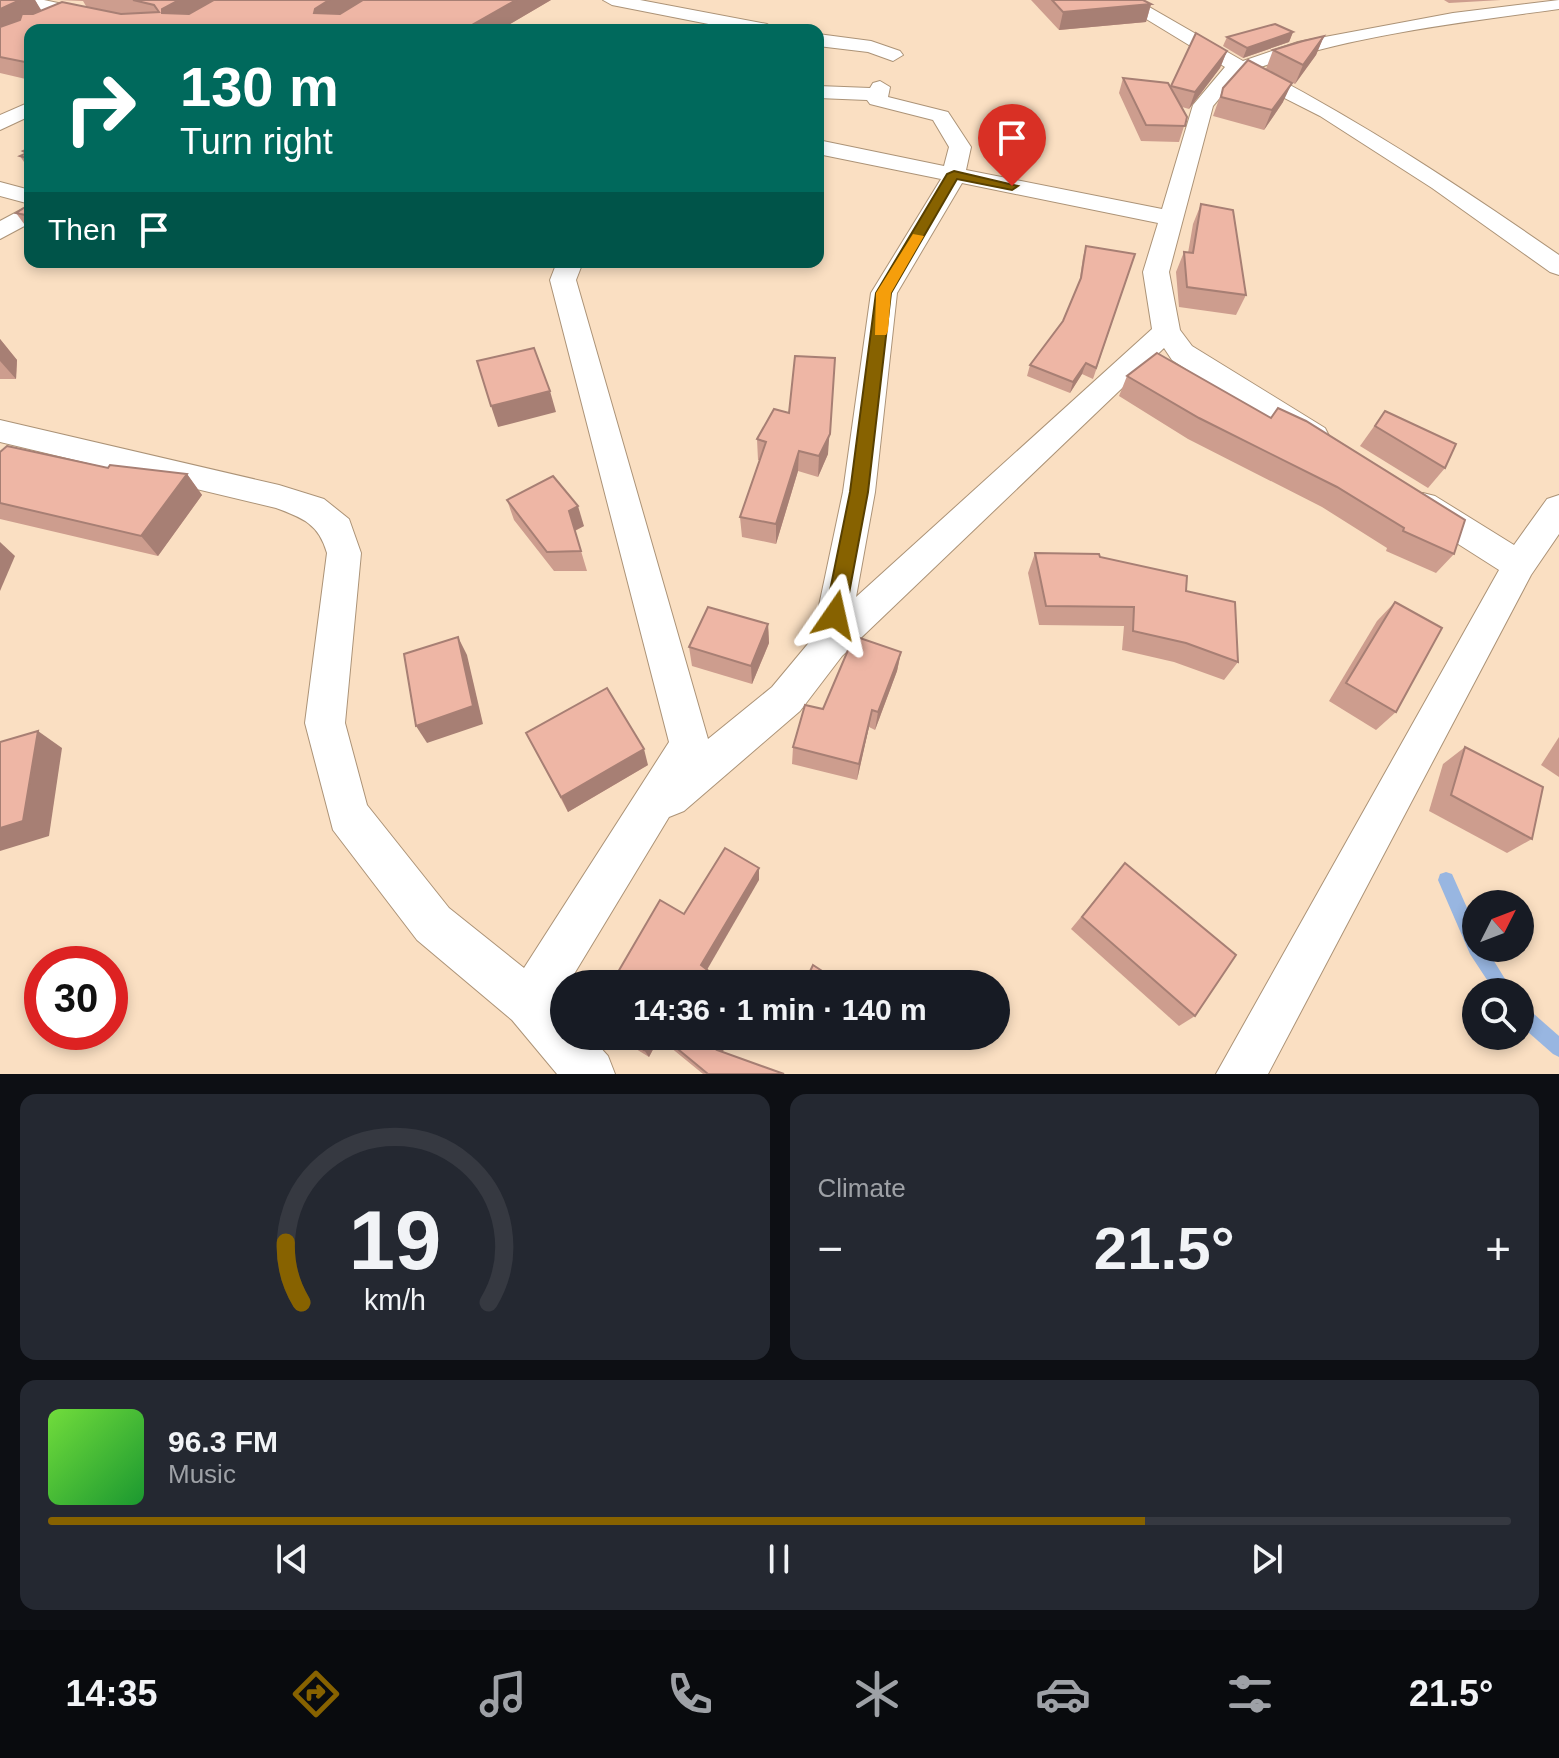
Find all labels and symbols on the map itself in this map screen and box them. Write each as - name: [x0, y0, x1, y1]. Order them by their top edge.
- pin: [978, 104, 1046, 186]
- position arrow: [793, 573, 877, 657]
- north arrow: [1462, 890, 1534, 962]
- speed limit sign: 30: [24, 946, 128, 1050]

